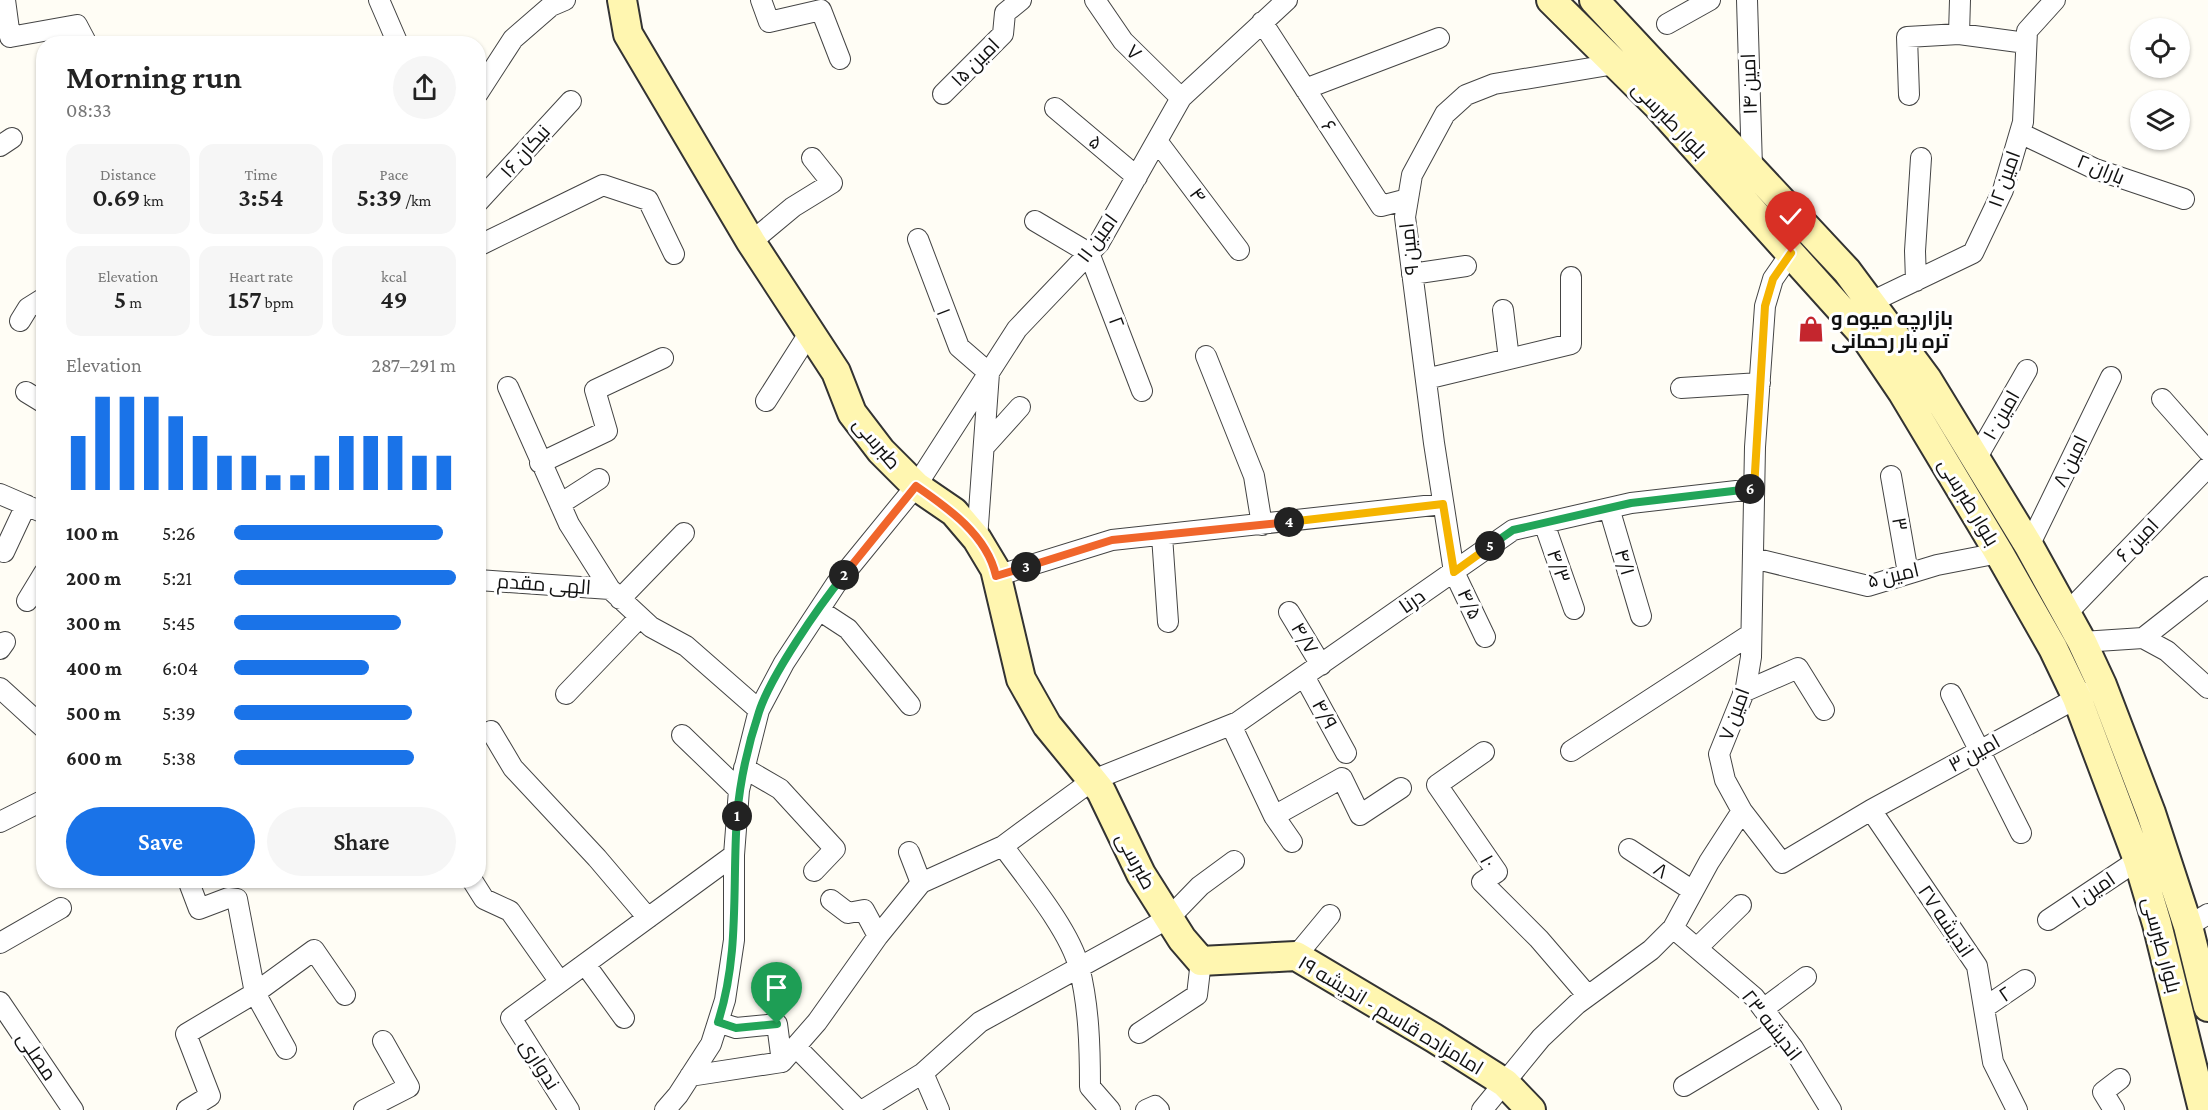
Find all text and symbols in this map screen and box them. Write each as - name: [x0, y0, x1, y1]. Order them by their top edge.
- map controls: [2130, 18, 2190, 150]
- button: locate: [2130, 18, 2190, 78]
- street label: امین ۱۵: [946, 33, 1005, 92]
- street label: ۷: [1122, 40, 1146, 64]
- street label: امین ۱۴: [1737, 53, 1763, 115]
- button: share: [393, 56, 456, 119]
- text: Morning run: [66, 58, 242, 95]
- street label: بلوار طبرسی: [1626, 77, 1712, 164]
- button: layers: [2130, 90, 2190, 150]
- text: 08:33: [66, 99, 112, 121]
- street label: ۶: [1317, 116, 1341, 136]
- street label: نیکان ۱۶: [496, 120, 556, 183]
- street label: ۵: [1085, 130, 1107, 154]
- street label: امین ۱۲: [1984, 148, 2026, 211]
- street label: باران ۲: [2073, 150, 2128, 190]
- text: Distance: [100, 166, 156, 183]
- text: Time: [245, 166, 277, 183]
- text: Pace: [380, 166, 408, 183]
- text: 0.69: [92, 183, 140, 212]
- text: 3:54: [238, 183, 284, 212]
- text: 5:39: [357, 183, 402, 212]
- street label: ۴: [1185, 183, 1211, 207]
- pin: [1765, 191, 1816, 253]
- text: km: [140, 192, 164, 209]
- text: /km: [402, 192, 431, 209]
- icon: check: [1774, 200, 1807, 233]
- street label: امین ۱۱: [1072, 210, 1123, 268]
- street label: امین ۹: [1395, 222, 1425, 276]
- text: Elevation: [98, 268, 158, 285]
- text: Heart rate: [229, 268, 293, 285]
- text: kcal: [381, 268, 407, 285]
- text: 5: [114, 285, 126, 314]
- text: 157: [228, 285, 262, 314]
- text: 49: [380, 285, 408, 314]
- text: m: [126, 294, 142, 311]
- text: bpm: [262, 294, 294, 311]
- street label: ۱: [933, 305, 955, 319]
- place label: بازارچه میوه و تره بار رحمانی: [1831, 307, 1953, 353]
- street label: ۲: [1105, 313, 1129, 331]
- shop icon: بازارچه میوه و تره بار رحمانی: [1796, 314, 1826, 344]
- text: Elevation: [66, 354, 142, 376]
- text: 287–291 m: [371, 354, 456, 376]
- street label: امین ۱۰: [1978, 387, 2026, 444]
- street label: طبرسی: [847, 413, 905, 475]
- street label: امین ۸: [2048, 432, 2094, 491]
- street label: بلوار طبرسی: [1933, 454, 2004, 551]
- pin: 6: [1735, 474, 1765, 504]
- text: 6: [1746, 480, 1754, 497]
- pin: 4: [1274, 507, 1304, 537]
- text: 4: [1285, 513, 1293, 530]
- street label: امین ۶: [2111, 514, 2164, 568]
- street label: ۳: [1888, 515, 1912, 533]
- text: 100 m: [66, 522, 119, 544]
- text: 5:26: [162, 522, 196, 544]
- pin: 5: [1475, 531, 1505, 561]
- text: 5: [1486, 537, 1494, 554]
- street label: ۴/۳: [1543, 546, 1575, 586]
- street label: ۴/۱: [1611, 546, 1639, 578]
- pin: 3: [1011, 552, 1041, 582]
- text: 3: [1022, 558, 1030, 575]
- street label: امین ۵: [1865, 558, 1922, 594]
- pin: 2: [829, 560, 859, 590]
- text: 2: [840, 566, 848, 583]
- text: 200 m: [66, 567, 121, 589]
- text: 5:21: [162, 567, 192, 589]
- street label: الهی مقدم: [496, 570, 592, 601]
- street label: درنا: [1395, 584, 1430, 618]
- street label: ۴/۵: [1453, 585, 1487, 623]
- text: 300 m: [66, 612, 121, 634]
- text: 5:45: [162, 612, 196, 634]
- street label: ۴/۷: [1287, 618, 1323, 658]
- text: 400 m: [66, 657, 122, 679]
- text: 6:04: [162, 657, 198, 679]
- street label: امین ۷: [1714, 685, 1756, 744]
- street label: ۴/۹: [1308, 695, 1342, 733]
- text: 500 m: [66, 702, 121, 724]
- text: 5:39: [162, 702, 196, 724]
- street label: امین ۳: [1944, 730, 2005, 778]
- text: 600 m: [66, 747, 122, 769]
- text: 5:38: [162, 747, 196, 769]
- pin: 1: [722, 801, 752, 831]
- button: Save: [66, 807, 255, 876]
- button: Share: [267, 807, 456, 876]
- text: 1: [734, 807, 740, 824]
- street label: طبرسی: [1110, 829, 1160, 894]
- street label: ۱۰: [1476, 851, 1500, 871]
- street label: ۸: [1650, 857, 1672, 883]
- street label: امین ۱: [2067, 867, 2120, 914]
- street label: اندیشه ۲۷: [1914, 881, 1978, 961]
- street label: بلوار طبرسی: [2137, 895, 2185, 996]
- street label: امامزاده قاسم - اندیشه ۱۹: [1293, 951, 1487, 1082]
- pin: [751, 962, 802, 1024]
- icon: arrive: [760, 971, 793, 1004]
- street label: ۲: [1994, 982, 2016, 1006]
- street label: اندیشه ۲۳: [1738, 985, 1806, 1065]
- street label: مصلی: [11, 1028, 61, 1086]
- street label: ندواری: [514, 1035, 564, 1094]

